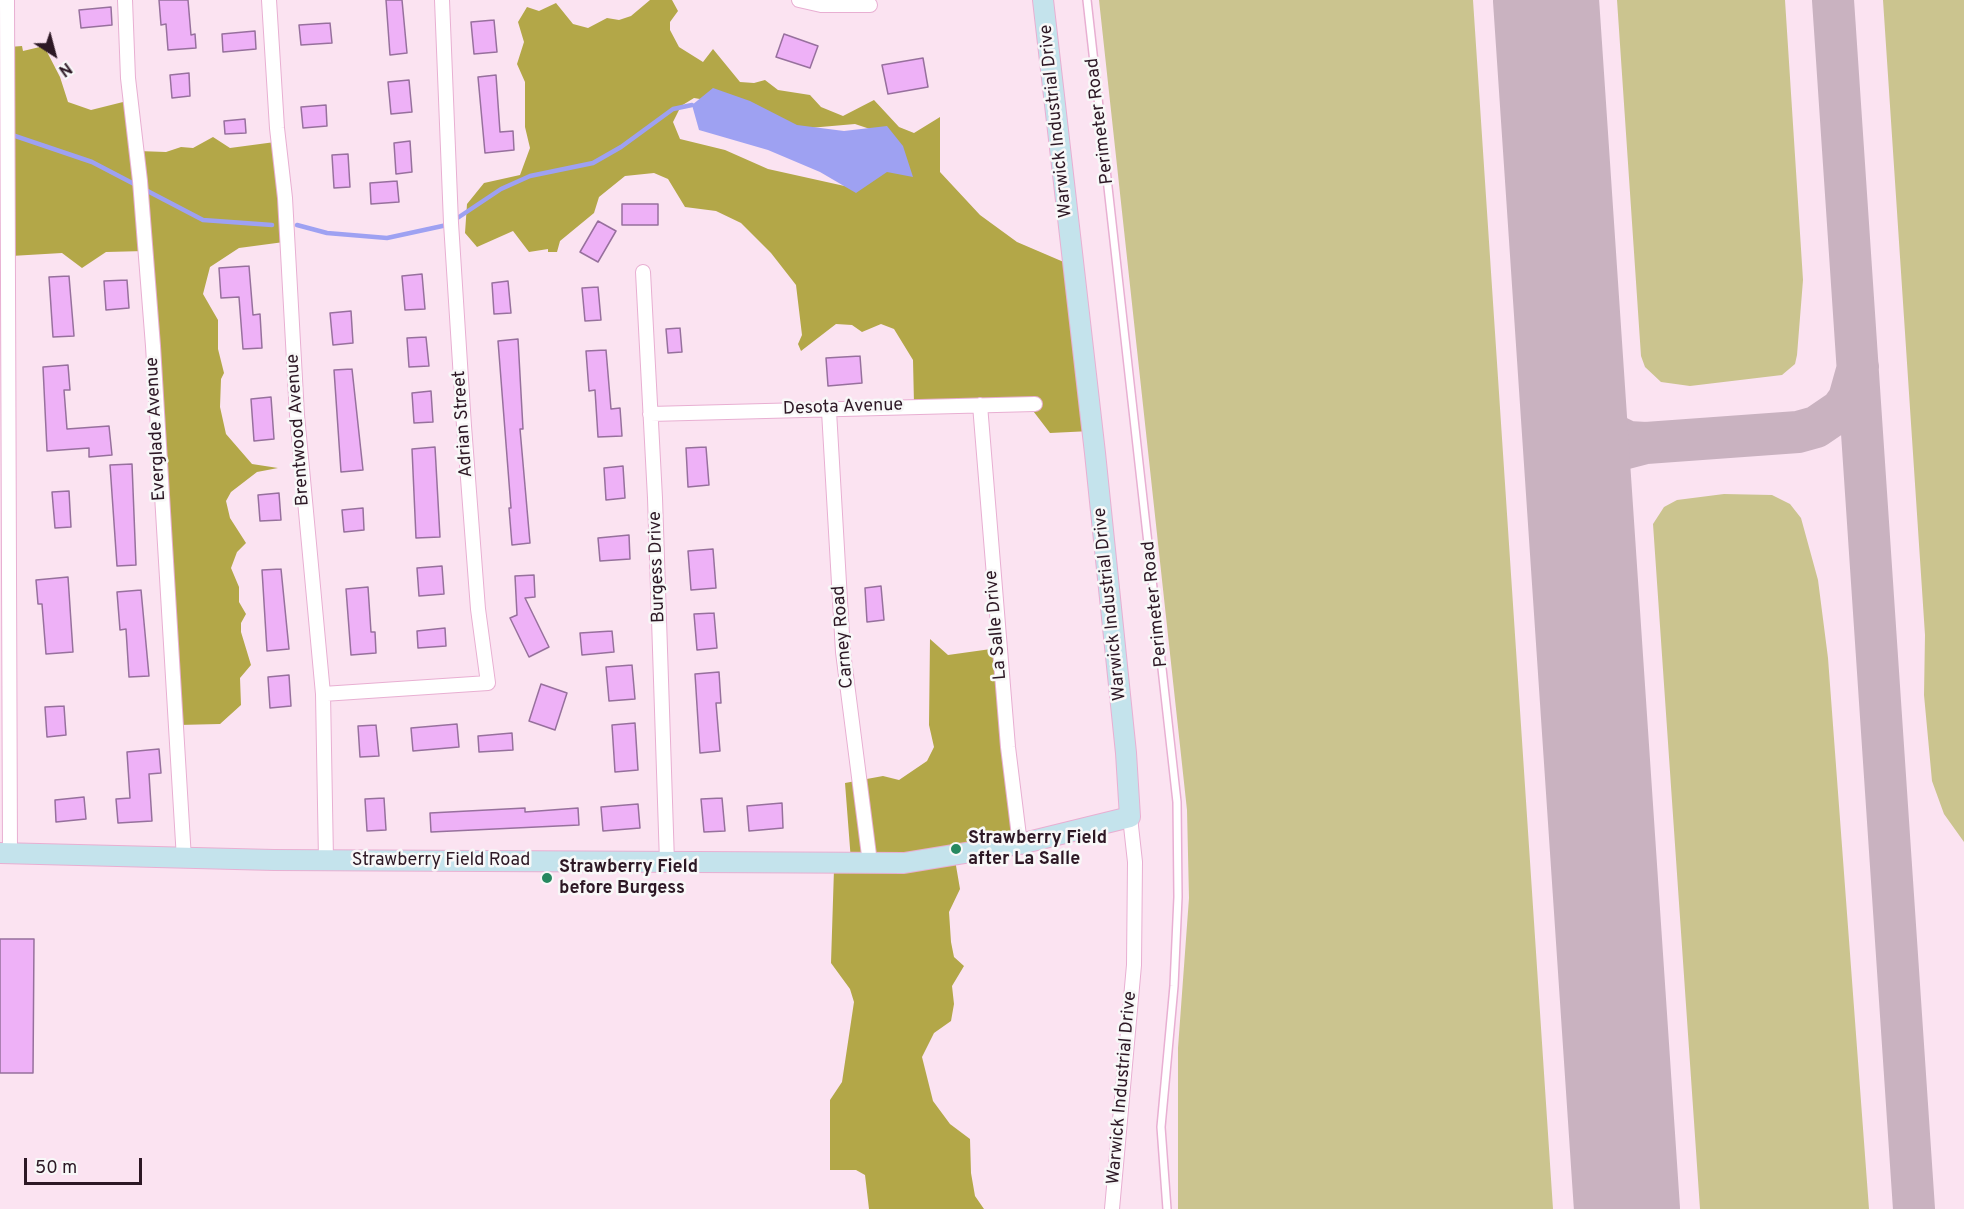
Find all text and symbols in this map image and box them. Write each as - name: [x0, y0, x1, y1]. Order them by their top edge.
- street label: Warwick Industrial Drive: [1036, 23, 1078, 219]
- north arrow: [24, 24, 84, 84]
- text: N: [54, 57, 75, 80]
- street label: Perimeter Road: [1083, 57, 1119, 185]
- street label: Brentwood Avenue: [283, 353, 315, 507]
- street label: Everglade Avenue: [142, 356, 172, 502]
- street label: Adrian Street: [449, 370, 479, 478]
- street label: Desota Avenue: [783, 395, 903, 421]
- street label: Warwick Industrial Drive: [1090, 506, 1132, 702]
- street label: Burgess Drive: [645, 511, 671, 623]
- street label: Perimeter Road: [1139, 540, 1173, 668]
- street label: La Salle Drive: [981, 569, 1013, 681]
- street label: Carney Road: [829, 585, 859, 689]
- place label: Strawberry Field after La Salle: [968, 828, 1107, 870]
- marker: Strawberry Field after La Salle: [949, 842, 963, 856]
- street label: Strawberry Field Road: [352, 850, 530, 872]
- place label: Strawberry Field before Burgess: [559, 857, 698, 900]
- marker: Strawberry Field before Burgess: [540, 871, 554, 885]
- street label: Warwick Industrial Drive: [1104, 990, 1142, 1186]
- scale bar: [27, 1146, 146, 1184]
- text: 50 m: [35, 1157, 77, 1180]

